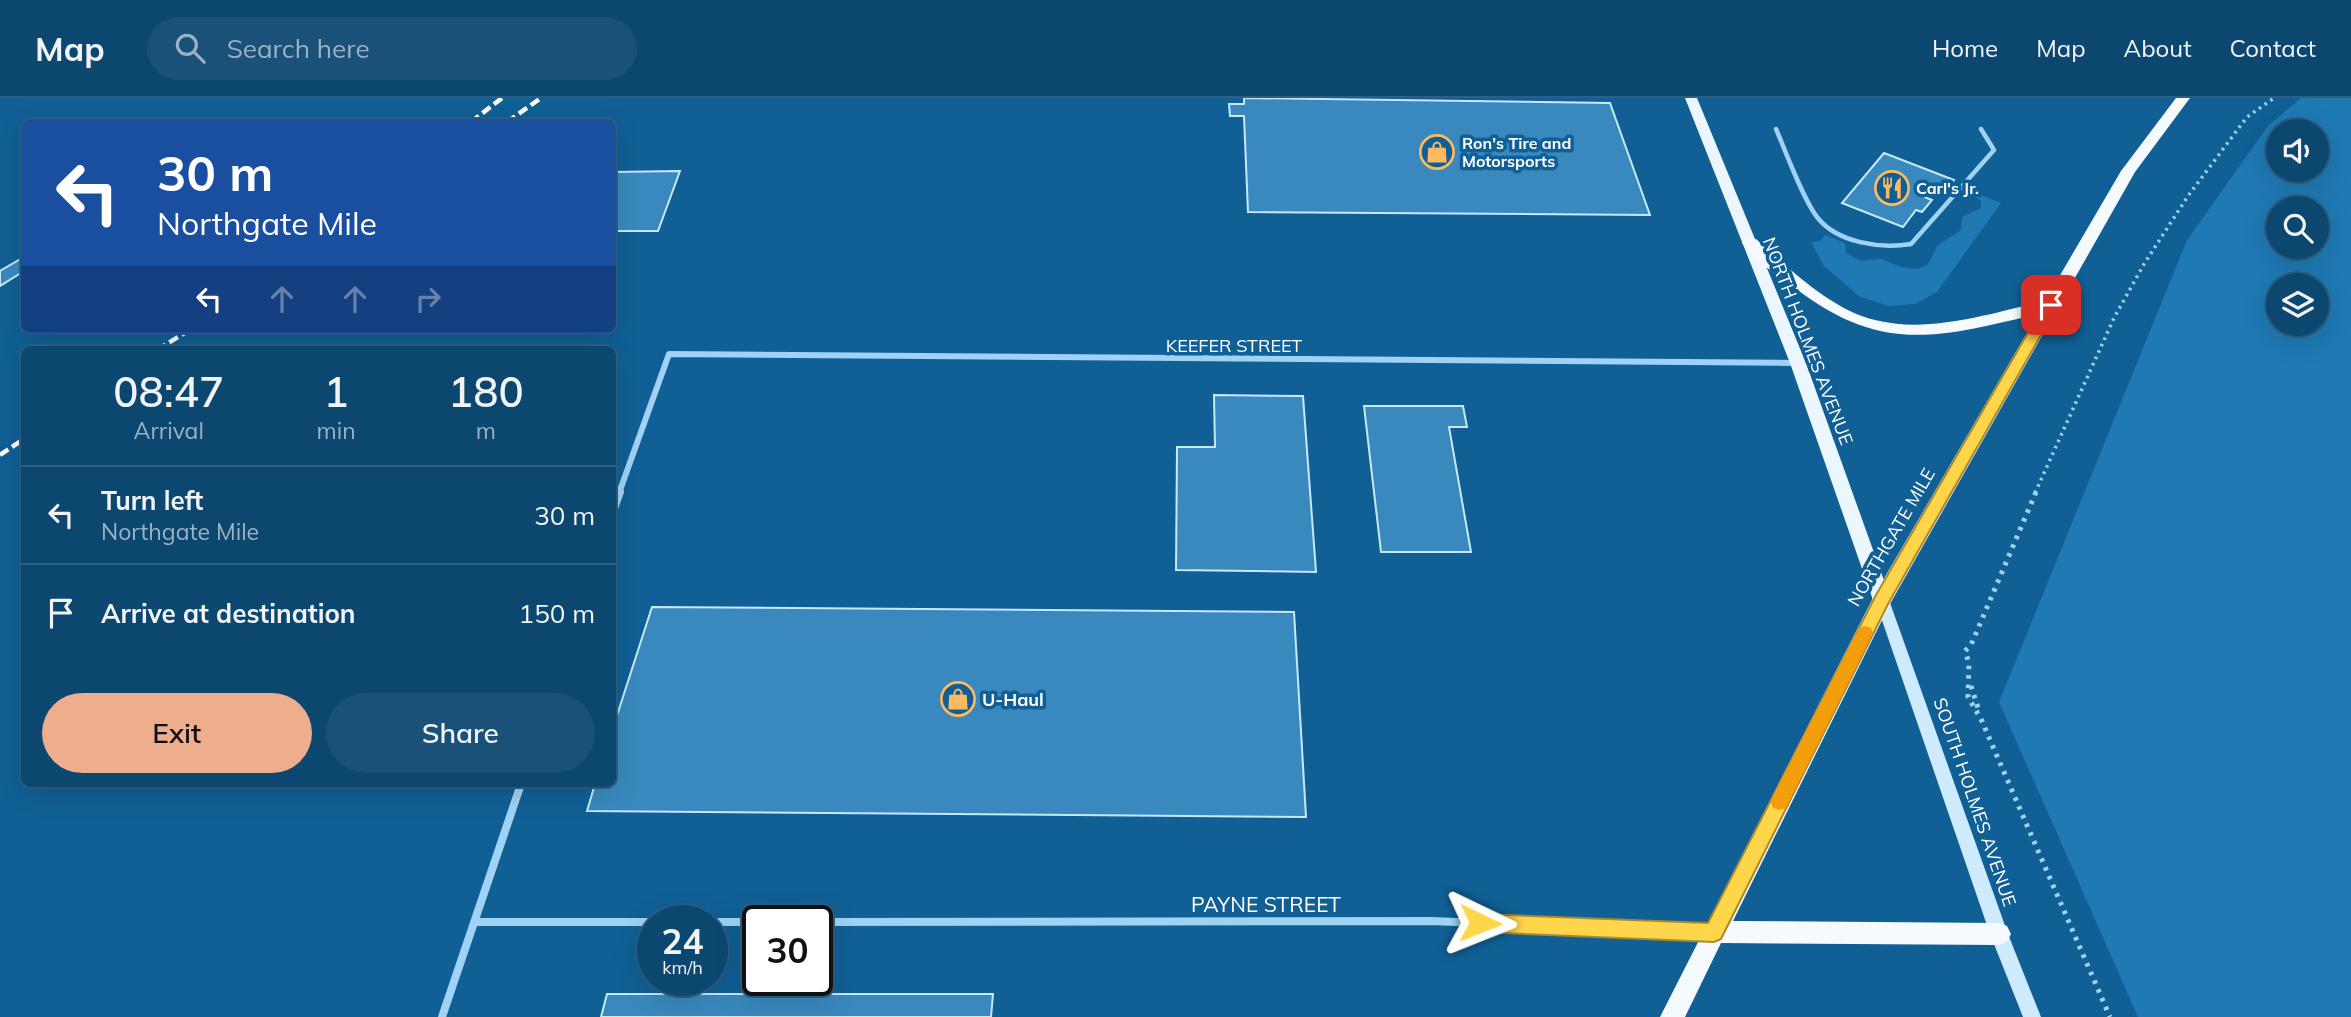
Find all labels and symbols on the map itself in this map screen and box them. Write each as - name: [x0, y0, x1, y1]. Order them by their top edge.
- shop icon: Ron's Tire and Motorsports: [1418, 133, 1456, 171]
- place label: Ron's Tire and Motorsports: [1462, 133, 1571, 171]
- restaurant icon: Carl's Jr.: [1873, 169, 1911, 207]
- place label: Carl's Jr.: [1916, 178, 1979, 198]
- street label: NORTH HOLMES AVENUE: [1758, 234, 1858, 448]
- pin: [2021, 275, 2081, 335]
- street label: KEEFER STREET: [1166, 334, 1302, 357]
- street label: NORTHGATE MILE: [1842, 464, 1940, 610]
- shop icon: U-Haul: [939, 680, 977, 718]
- place label: U-Haul: [982, 688, 1044, 711]
- street label: SOUTH HOLMES AVENUE: [1928, 695, 2022, 909]
- position arrow: [1443, 886, 1517, 960]
- street label: PAYNE STREET: [1191, 891, 1341, 917]
- speed limit sign: 30: [742, 905, 833, 996]

